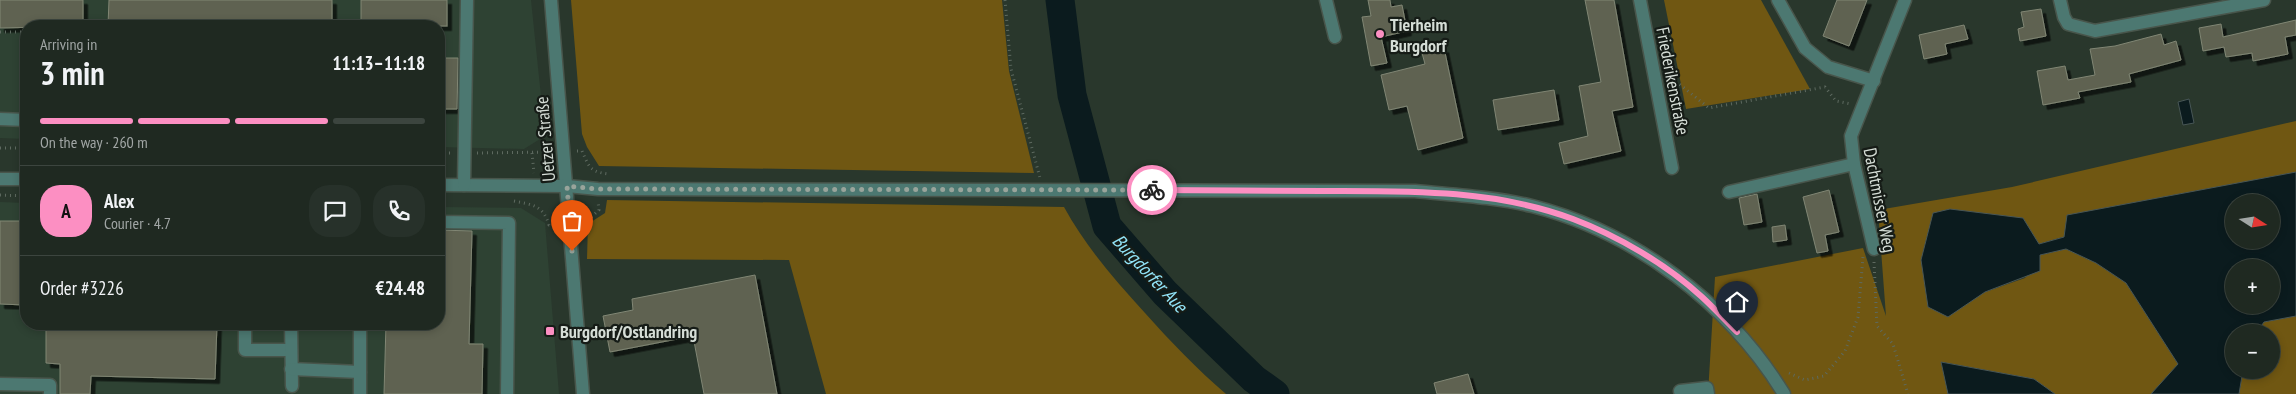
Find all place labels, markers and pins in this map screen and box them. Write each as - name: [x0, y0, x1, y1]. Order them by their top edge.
- place label: Tierheim Burgdorf: [1390, 13, 1447, 57]
- marker: Tierheim Burgdorf: [1374, 28, 1386, 40]
- pin: [551, 200, 593, 251]
- pin: [1716, 281, 1758, 332]
- place label: Burgdorf/Ostlandring: [560, 320, 697, 343]
- marker: Burgdorf/Ostlandring: [544, 325, 556, 337]

